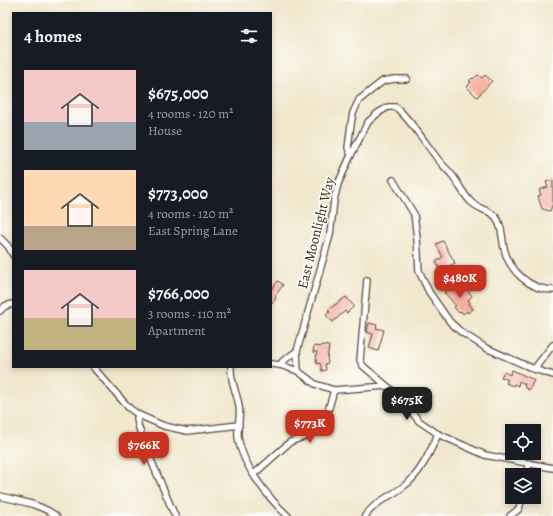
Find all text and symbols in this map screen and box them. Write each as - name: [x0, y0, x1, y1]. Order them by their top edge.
- text: 4 homes: [24, 25, 82, 48]
- icon: filters: [238, 25, 260, 47]
- text: $675,000: [148, 82, 209, 105]
- icon: home: [56, 86, 104, 134]
- text: 4 rooms · 120 m²: [148, 105, 233, 122]
- text: House: [148, 122, 182, 139]
- street label: East Moonlight Way: [293, 174, 339, 291]
- text: $773,000: [148, 182, 208, 205]
- icon: home: [56, 186, 104, 234]
- text: 4 rooms · 120 m²: [148, 205, 233, 222]
- text: East Spring Lane: [148, 222, 238, 239]
- pin: $480K: [432, 265, 488, 299]
- text: $480K: [443, 269, 477, 286]
- text: $766,000: [148, 282, 209, 305]
- icon: home: [56, 286, 104, 334]
- text: 3 rooms · 110 m²: [148, 305, 231, 322]
- text: Apartment: [148, 322, 206, 339]
- pin: $675K: [379, 387, 435, 421]
- text: $675K: [391, 391, 423, 408]
- pin: $773K: [282, 410, 338, 444]
- text: $773K: [294, 414, 326, 431]
- map controls: [505, 424, 541, 504]
- button: locate: [505, 424, 541, 460]
- pin: $766K: [116, 432, 172, 466]
- text: $766K: [128, 436, 160, 453]
- button: layers: [505, 468, 541, 504]

